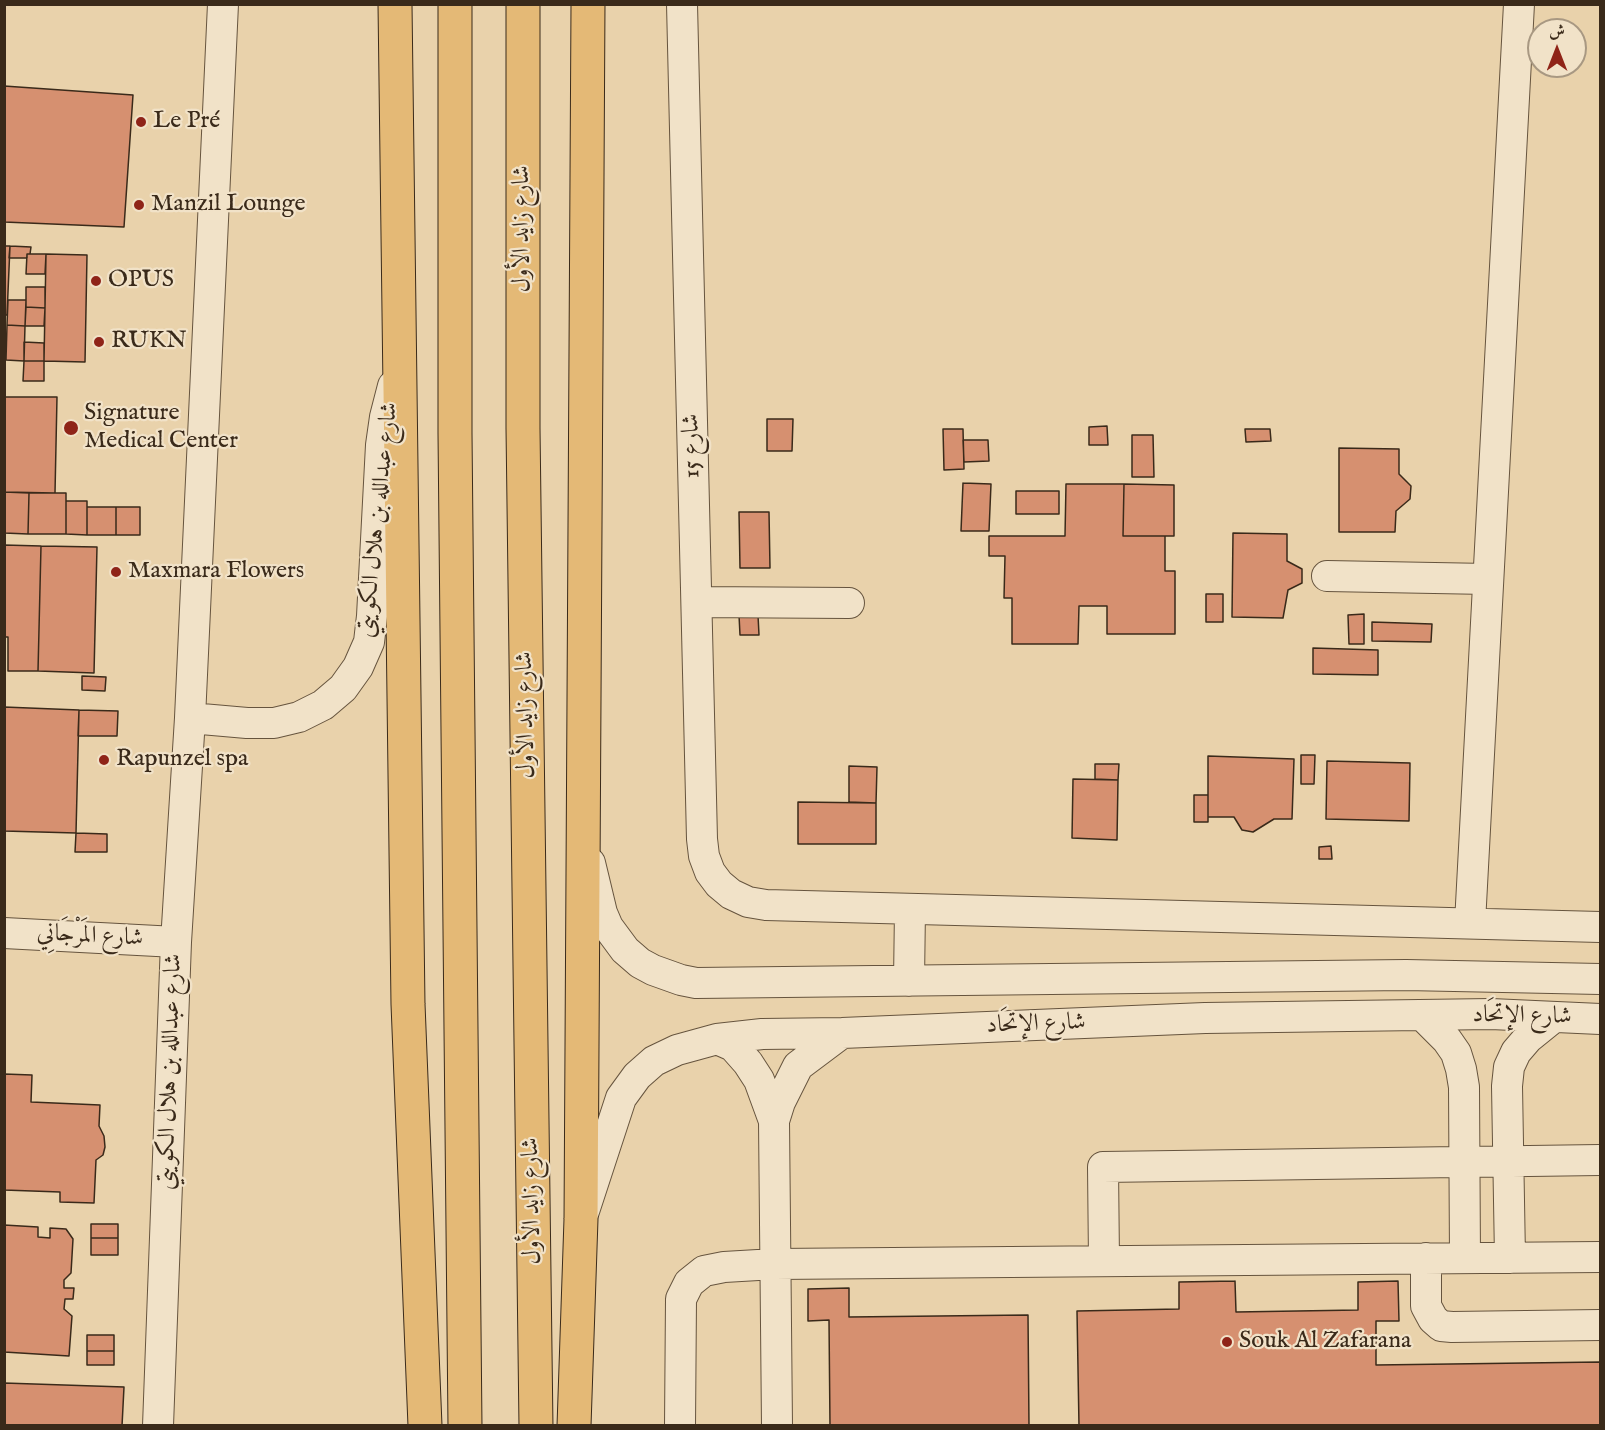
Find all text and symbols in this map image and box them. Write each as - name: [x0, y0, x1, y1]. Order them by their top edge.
- north arrow: [1527, 18, 1587, 78]
- text: ش: [1549, 22, 1565, 42]
- place label: Le Pré: [153, 108, 220, 136]
- marker: Le Pré: [134, 115, 148, 129]
- street label: شارع زايد الأول: [509, 165, 537, 293]
- place label: Manzil Lounge: [151, 191, 305, 219]
- marker: Manzil Lounge: [132, 198, 146, 212]
- place label: OPUS: [108, 267, 174, 295]
- marker: OPUS: [89, 274, 103, 288]
- place label: RUKN: [111, 328, 187, 356]
- marker: RUKN: [92, 335, 106, 349]
- place label: Signature Medical Center: [84, 400, 238, 456]
- street label: شارع عبدالله بن هلال الكويتي: [352, 401, 406, 639]
- street label: شارع 15: [678, 413, 708, 479]
- marker: Signature Medical Center: [62, 419, 80, 437]
- place label: Maxmara Flowers: [128, 558, 304, 586]
- marker: Maxmara Flowers: [109, 565, 123, 579]
- street label: شارع زايد الأول: [511, 651, 543, 779]
- place label: Rapunzel spa: [116, 746, 248, 774]
- marker: Rapunzel spa: [97, 753, 111, 767]
- street label: شارع المَرْجَانِي: [36, 920, 144, 954]
- street label: شارع عبدالله بن هلال الكويتي: [152, 953, 190, 1191]
- street label: شارع الإتحَاد: [1472, 1002, 1572, 1032]
- street label: شارع الإتحَاد: [986, 1009, 1086, 1041]
- street label: شارع زايد الأول: [517, 1137, 549, 1265]
- place label: Souk Al Zafarana: [1239, 1328, 1411, 1356]
- marker: Souk Al Zafarana: [1220, 1335, 1234, 1349]

